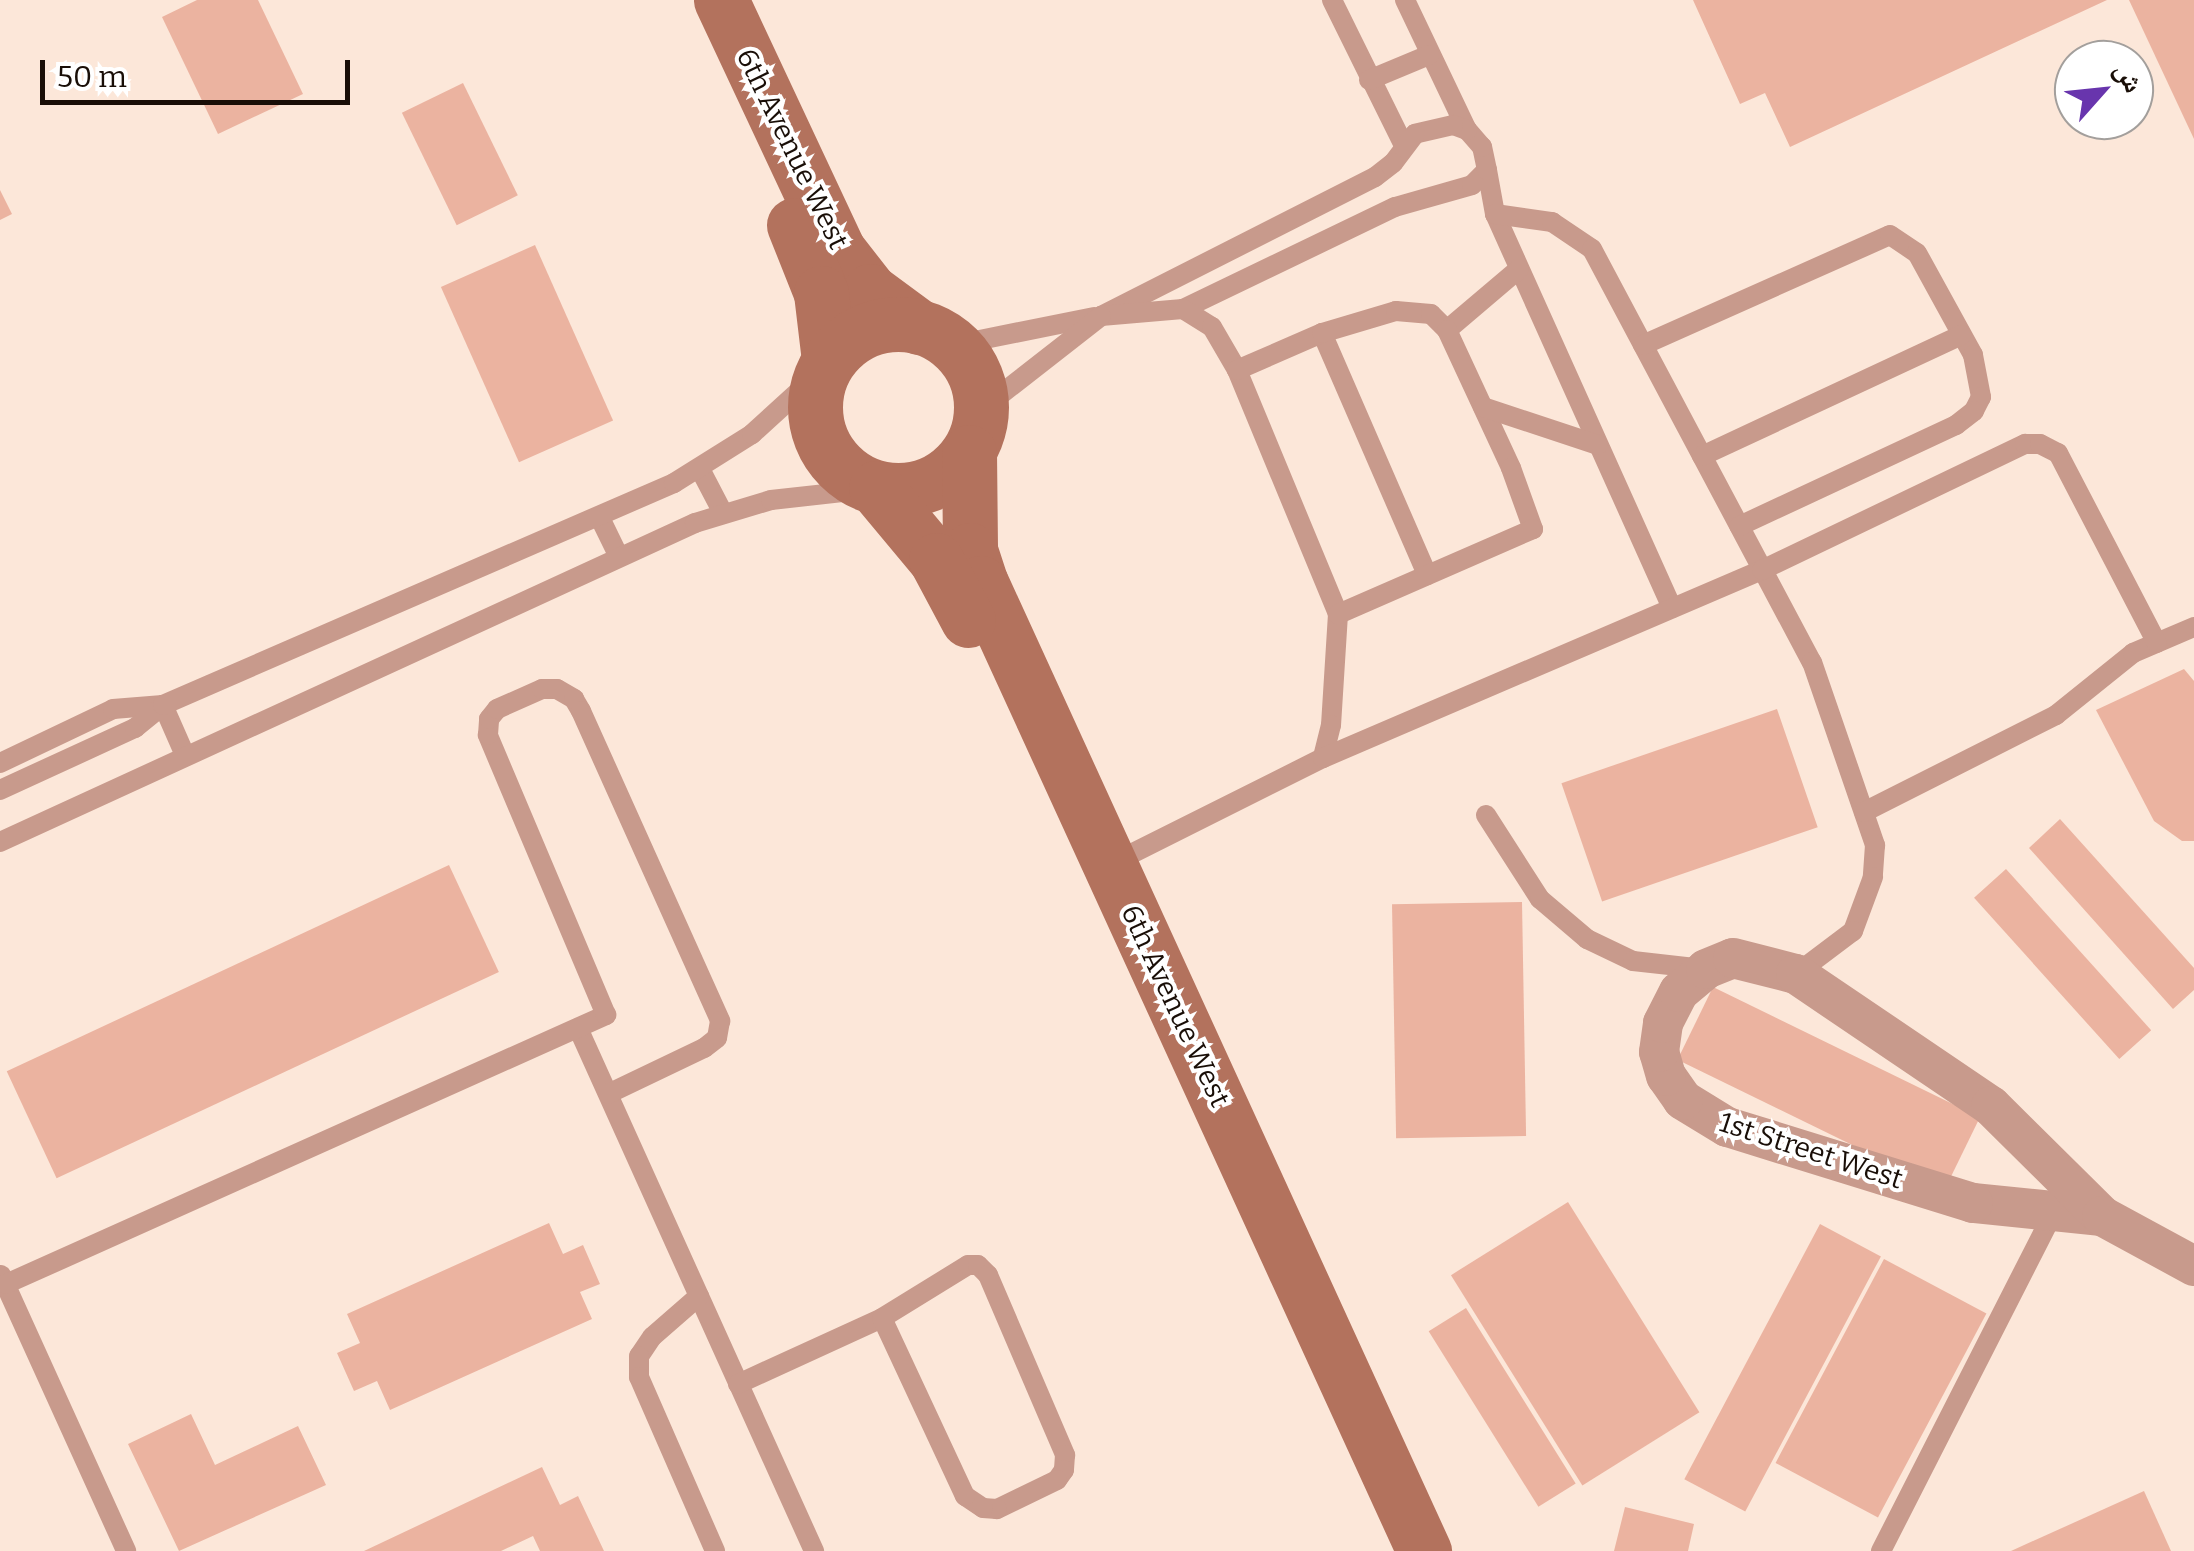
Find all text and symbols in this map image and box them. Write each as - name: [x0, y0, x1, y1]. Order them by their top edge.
- scale bar: [45, 40, 355, 102]
- north arrow: [2054, 40, 2154, 140]
- street label: 6th Avenue West: [729, 43, 855, 255]
- text: ش: [2108, 56, 2151, 98]
- text: 50 m: [57, 59, 127, 95]
- street label: 6th Avenue West: [1114, 900, 1236, 1112]
- street label: 1st Street West: [1715, 1106, 1907, 1196]

